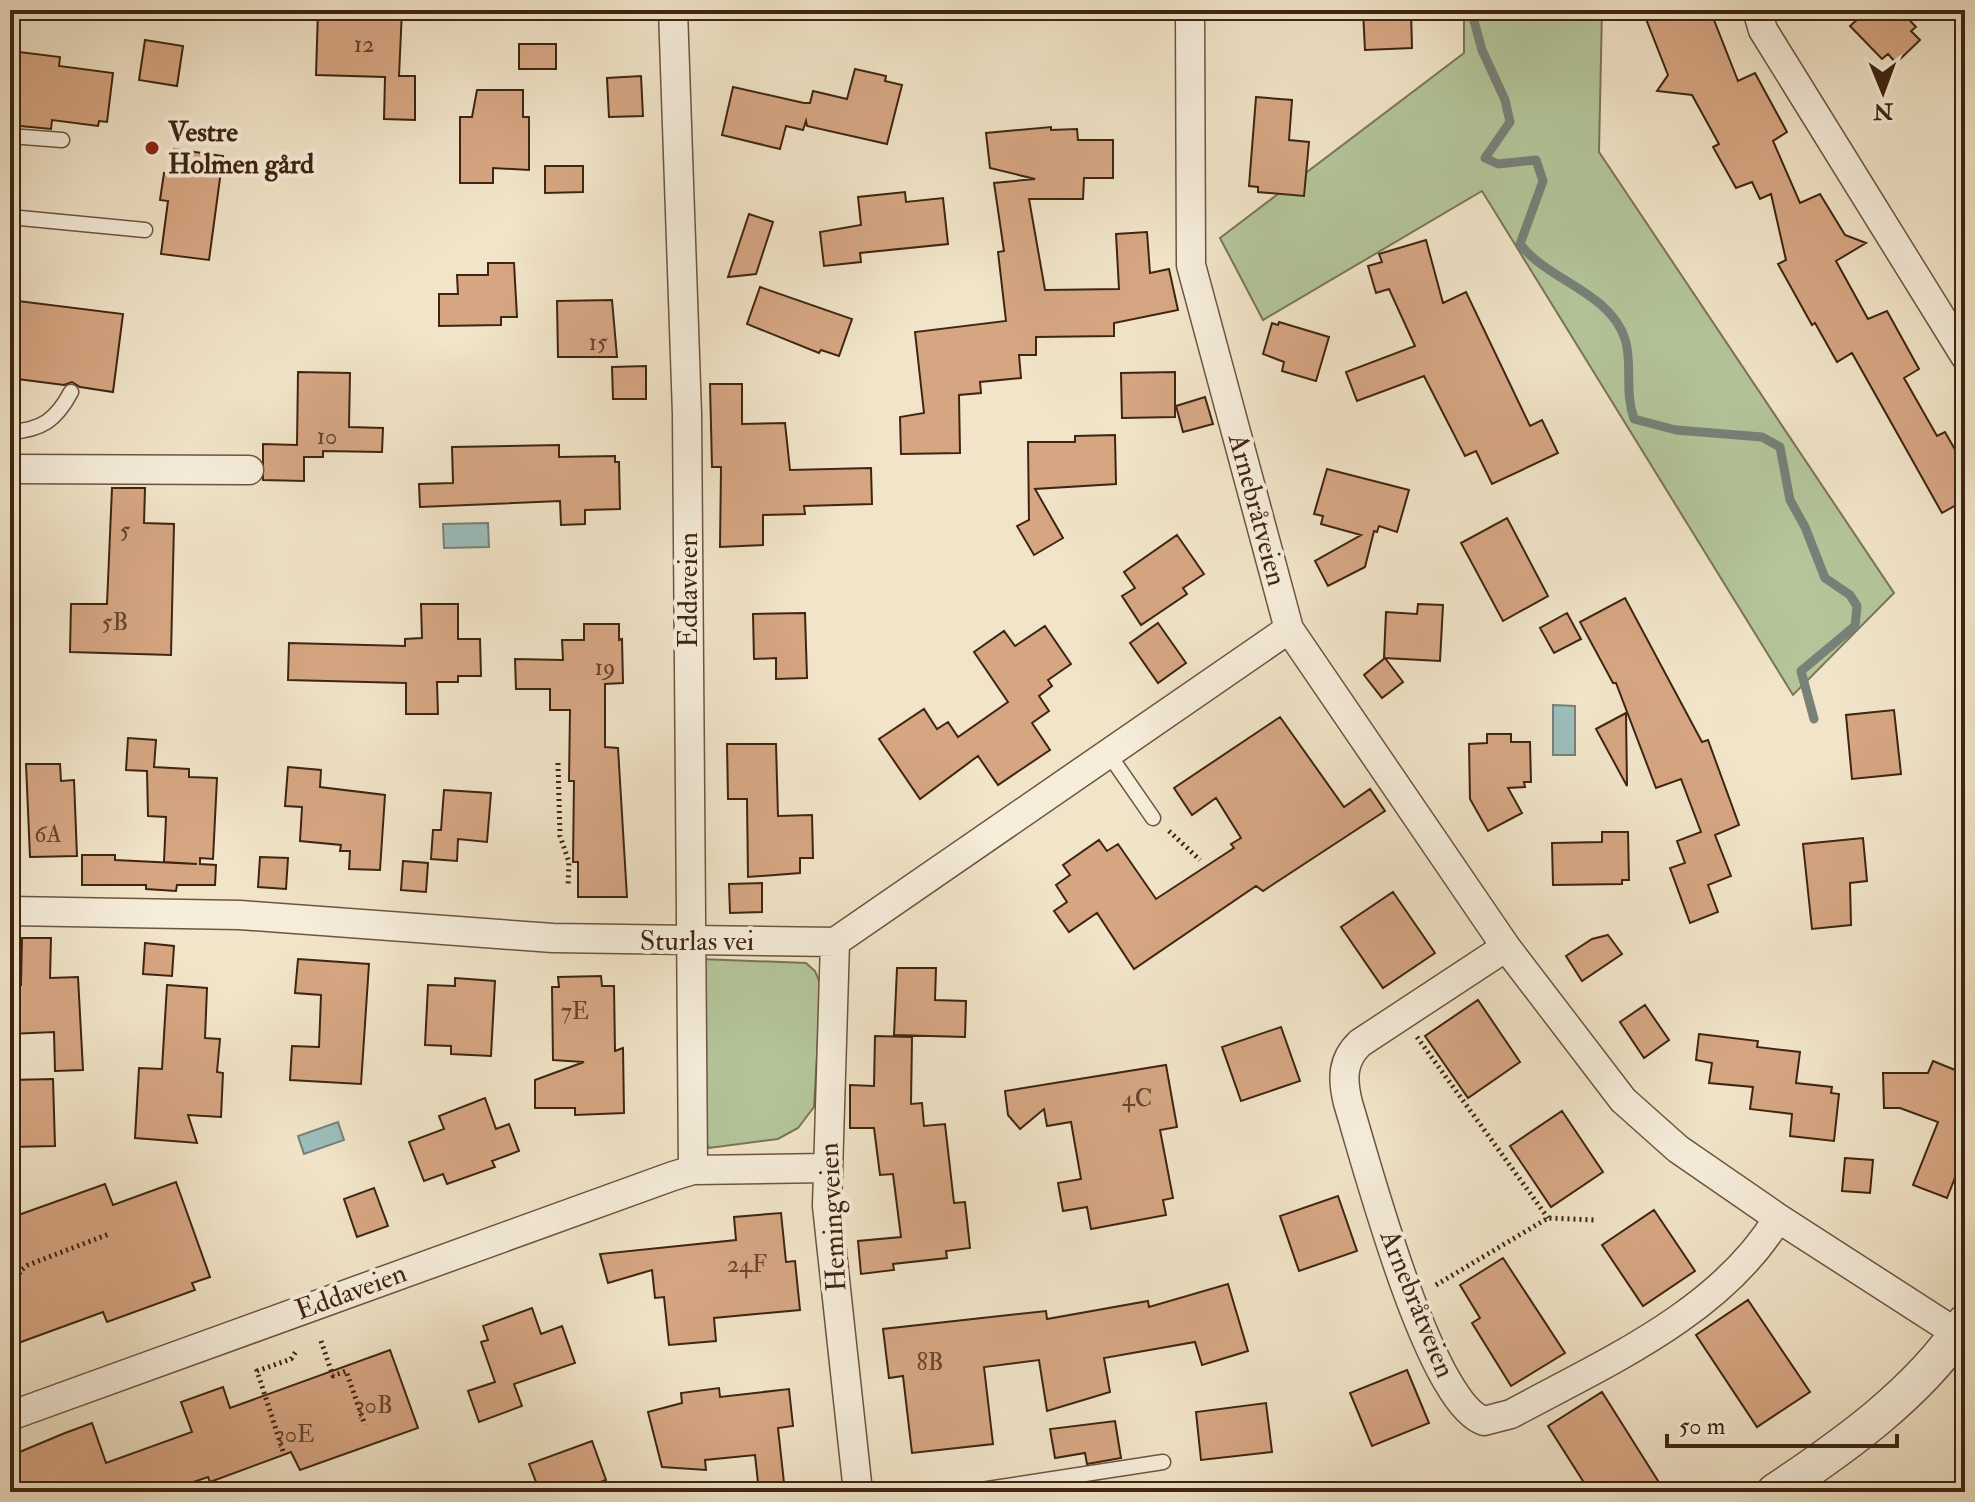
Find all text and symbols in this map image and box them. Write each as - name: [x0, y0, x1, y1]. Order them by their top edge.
- house number: 12: [354, 29, 374, 60]
- north arrow: [1843, 52, 1923, 132]
- text: N: [1873, 97, 1894, 125]
- place label: Vestre Holmen gård: [167, 115, 314, 182]
- marker: Vestre Holmen gård: [143, 139, 161, 157]
- house number: 15: [588, 327, 608, 358]
- house number: 10: [317, 421, 337, 452]
- street label: Arnebråtveien: [1220, 429, 1294, 590]
- house number: 5: [120, 515, 131, 546]
- street label: Eddaveien: [671, 532, 706, 648]
- house number: 5B: [102, 607, 128, 638]
- house number: 19: [595, 652, 615, 683]
- house number: 6A: [34, 819, 62, 850]
- street label: Sturlas vei: [640, 924, 754, 959]
- house number: 7E: [561, 996, 589, 1027]
- house number: 4C: [1122, 1083, 1152, 1114]
- street label: Hemingveien: [812, 1142, 854, 1292]
- street label: Arnebråtveien: [1371, 1224, 1462, 1383]
- house number: 24F: [727, 1249, 767, 1280]
- street label: Eddaveien: [291, 1256, 411, 1328]
- house number: 8B: [917, 1347, 944, 1378]
- house number: 30B: [355, 1390, 393, 1421]
- scale bar: [1667, 1398, 1897, 1448]
- text: 50 m: [1679, 1411, 1726, 1442]
- house number: 30E: [276, 1419, 314, 1450]

